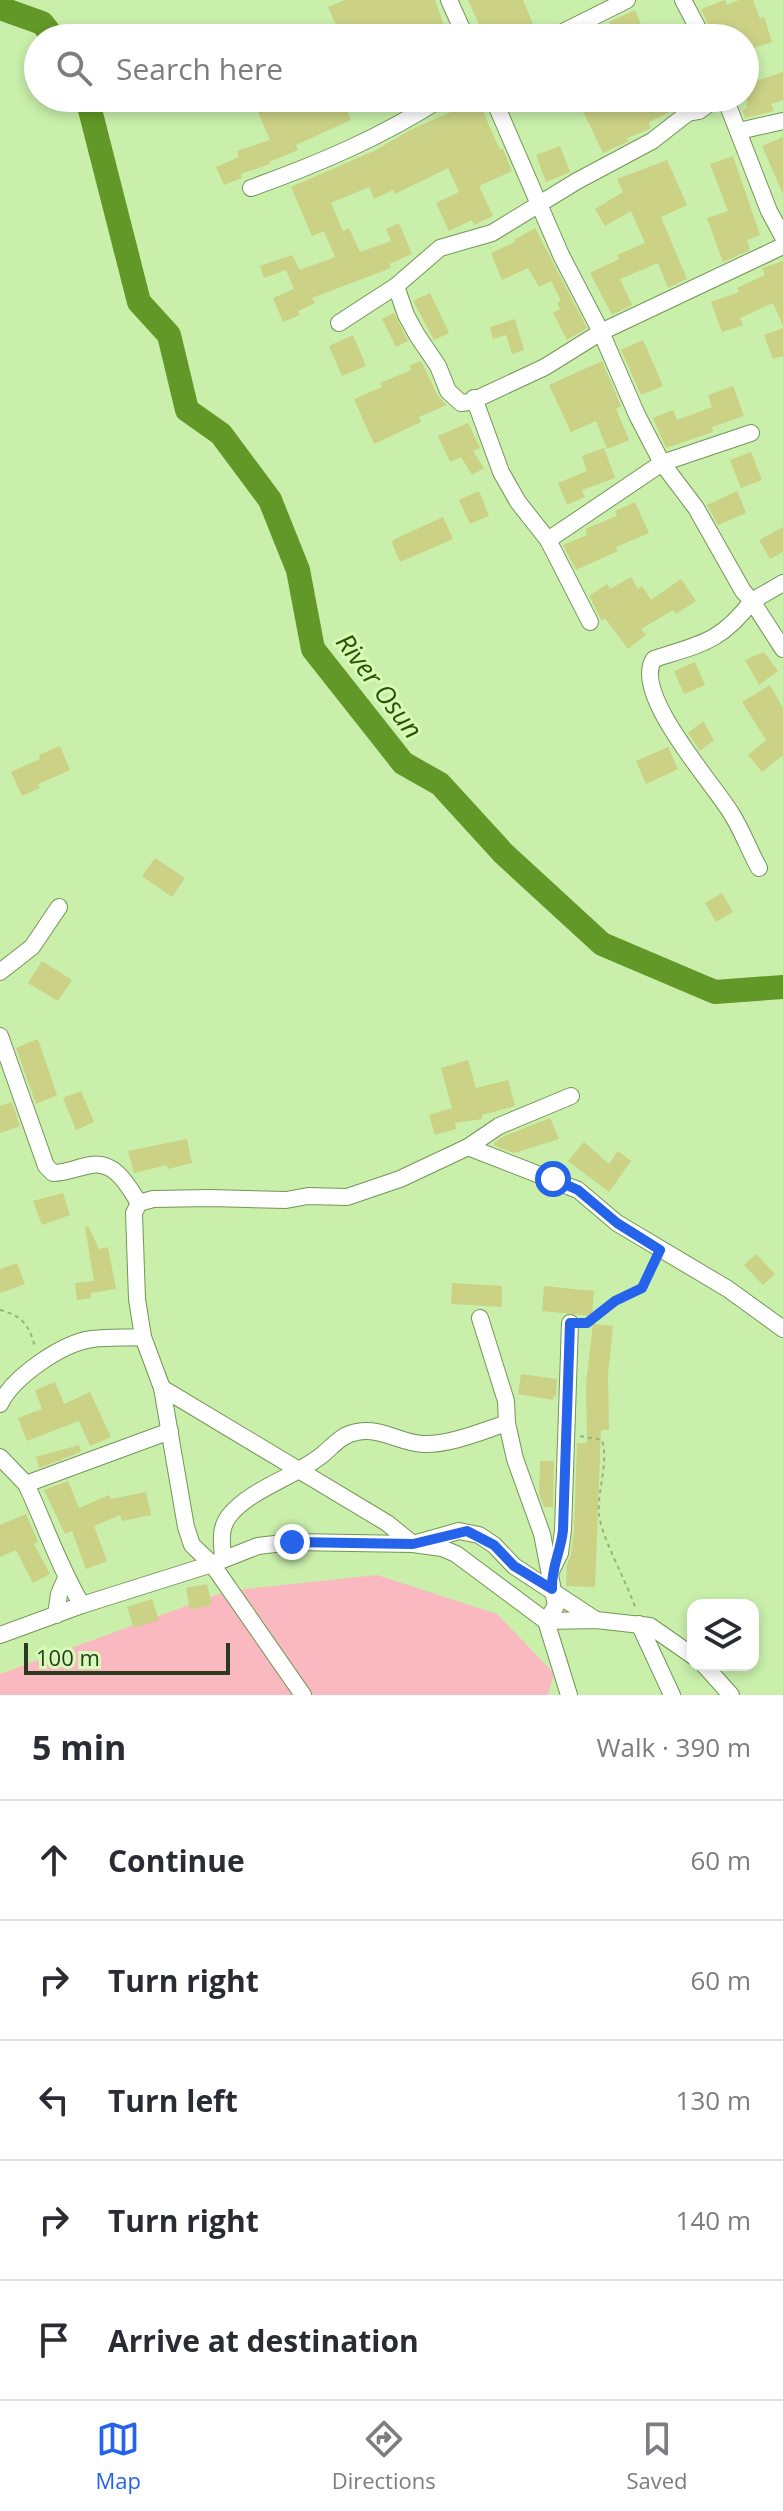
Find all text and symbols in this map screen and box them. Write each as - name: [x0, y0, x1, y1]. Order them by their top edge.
- search box: [24, 24, 759, 112]
- icon: search: [52, 46, 96, 90]
- text: Search here: [116, 48, 283, 89]
- water label: River Osun: [328, 625, 431, 745]
- route start: [535, 1161, 571, 1197]
- route end: [274, 1524, 310, 1560]
- map controls: [687, 1599, 759, 1671]
- button: layers: [687, 1599, 759, 1671]
- scale bar: [24, 1639, 230, 1675]
- text: 100 m: [36, 1642, 100, 1672]
- text: 5 min: [32, 1724, 126, 1770]
- text: Walk · 390 m: [597, 1729, 751, 1765]
- icon: ahead: [32, 1838, 76, 1882]
- text: Continue: [108, 1840, 245, 1881]
- text: 60 m: [690, 1842, 751, 1878]
- icon: right: [32, 1958, 76, 2002]
- text: Turn right: [108, 1960, 259, 2001]
- text: 60 m: [690, 1962, 751, 1998]
- icon: left: [32, 2078, 76, 2122]
- text: Turn left: [108, 2080, 238, 2121]
- text: 130 m: [676, 2082, 751, 2118]
- icon: right: [32, 2198, 76, 2242]
- text: Turn right: [108, 2200, 259, 2241]
- text: 140 m: [676, 2202, 751, 2238]
- icon: arrive: [32, 2318, 76, 2362]
- text: Arrive at destination: [108, 2320, 419, 2361]
- tab: Map: [95, 2417, 141, 2495]
- tab: Directions: [332, 2417, 436, 2495]
- tab: Saved: [626, 2417, 688, 2495]

